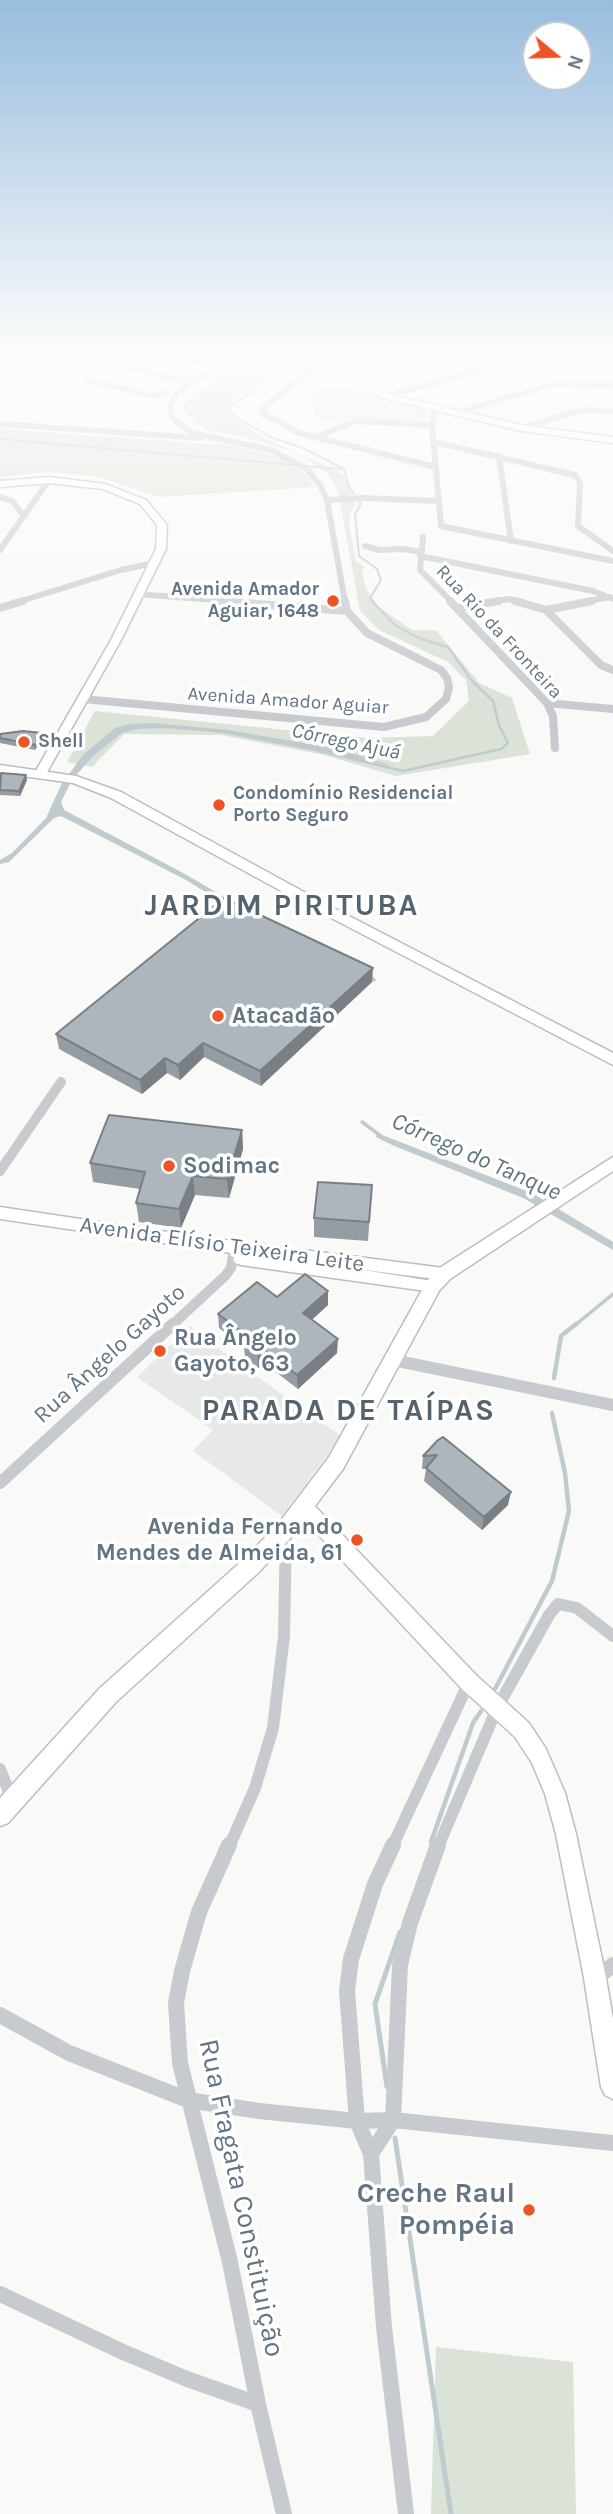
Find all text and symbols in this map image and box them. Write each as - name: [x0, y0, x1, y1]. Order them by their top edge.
- north arrow: [522, 21, 592, 91]
- text: N: [562, 52, 588, 72]
- street label: Rua Rio da Fronteira: [431, 560, 567, 704]
- place label: Avenida Amador Aguiar, 1648: [171, 579, 319, 623]
- marker: Avenida Amador Aguiar, 1648: [325, 593, 341, 609]
- street label: Avenida Amador Aguiar: [187, 683, 389, 719]
- water label: Córrego Ajuá: [289, 718, 403, 766]
- place label: Shell: [38, 731, 84, 753]
- marker: Shell: [16, 734, 32, 750]
- place label: Condomínio Residencial Porto Seguro: [233, 783, 453, 827]
- marker: Condomínio Residencial Porto Seguro: [211, 797, 227, 813]
- district label: JARDIM PIRITUBA: [146, 888, 418, 924]
- place label: Atacadão: [232, 1002, 335, 1030]
- marker: Atacadão: [210, 1008, 226, 1024]
- water label: Córrego do Tanque: [387, 1107, 565, 1207]
- place label: Sodimac: [183, 1152, 280, 1180]
- marker: Sodimac: [161, 1158, 177, 1174]
- street label: Avenida Elísio Teixeira Leite: [78, 1211, 366, 1279]
- street label: Rua Ângelo Gayoto: [29, 1279, 191, 1429]
- place label: Rua Ângelo Gayoto, 63: [174, 1324, 297, 1378]
- marker: Rua Ângelo Gayoto, 63: [152, 1343, 168, 1359]
- district label: PARADA DE TAÍPAS: [204, 1393, 494, 1429]
- place label: Avenida Fernando Mendes de Almeida, 61: [96, 1513, 343, 1567]
- marker: Avenida Fernando Mendes de Almeida, 61: [349, 1532, 365, 1548]
- street label: Rua Fragata Constituição: [191, 2036, 291, 2360]
- place label: Creche Raul Pompéia: [357, 2177, 515, 2243]
- marker: Creche Raul Pompéia: [521, 2202, 537, 2218]

